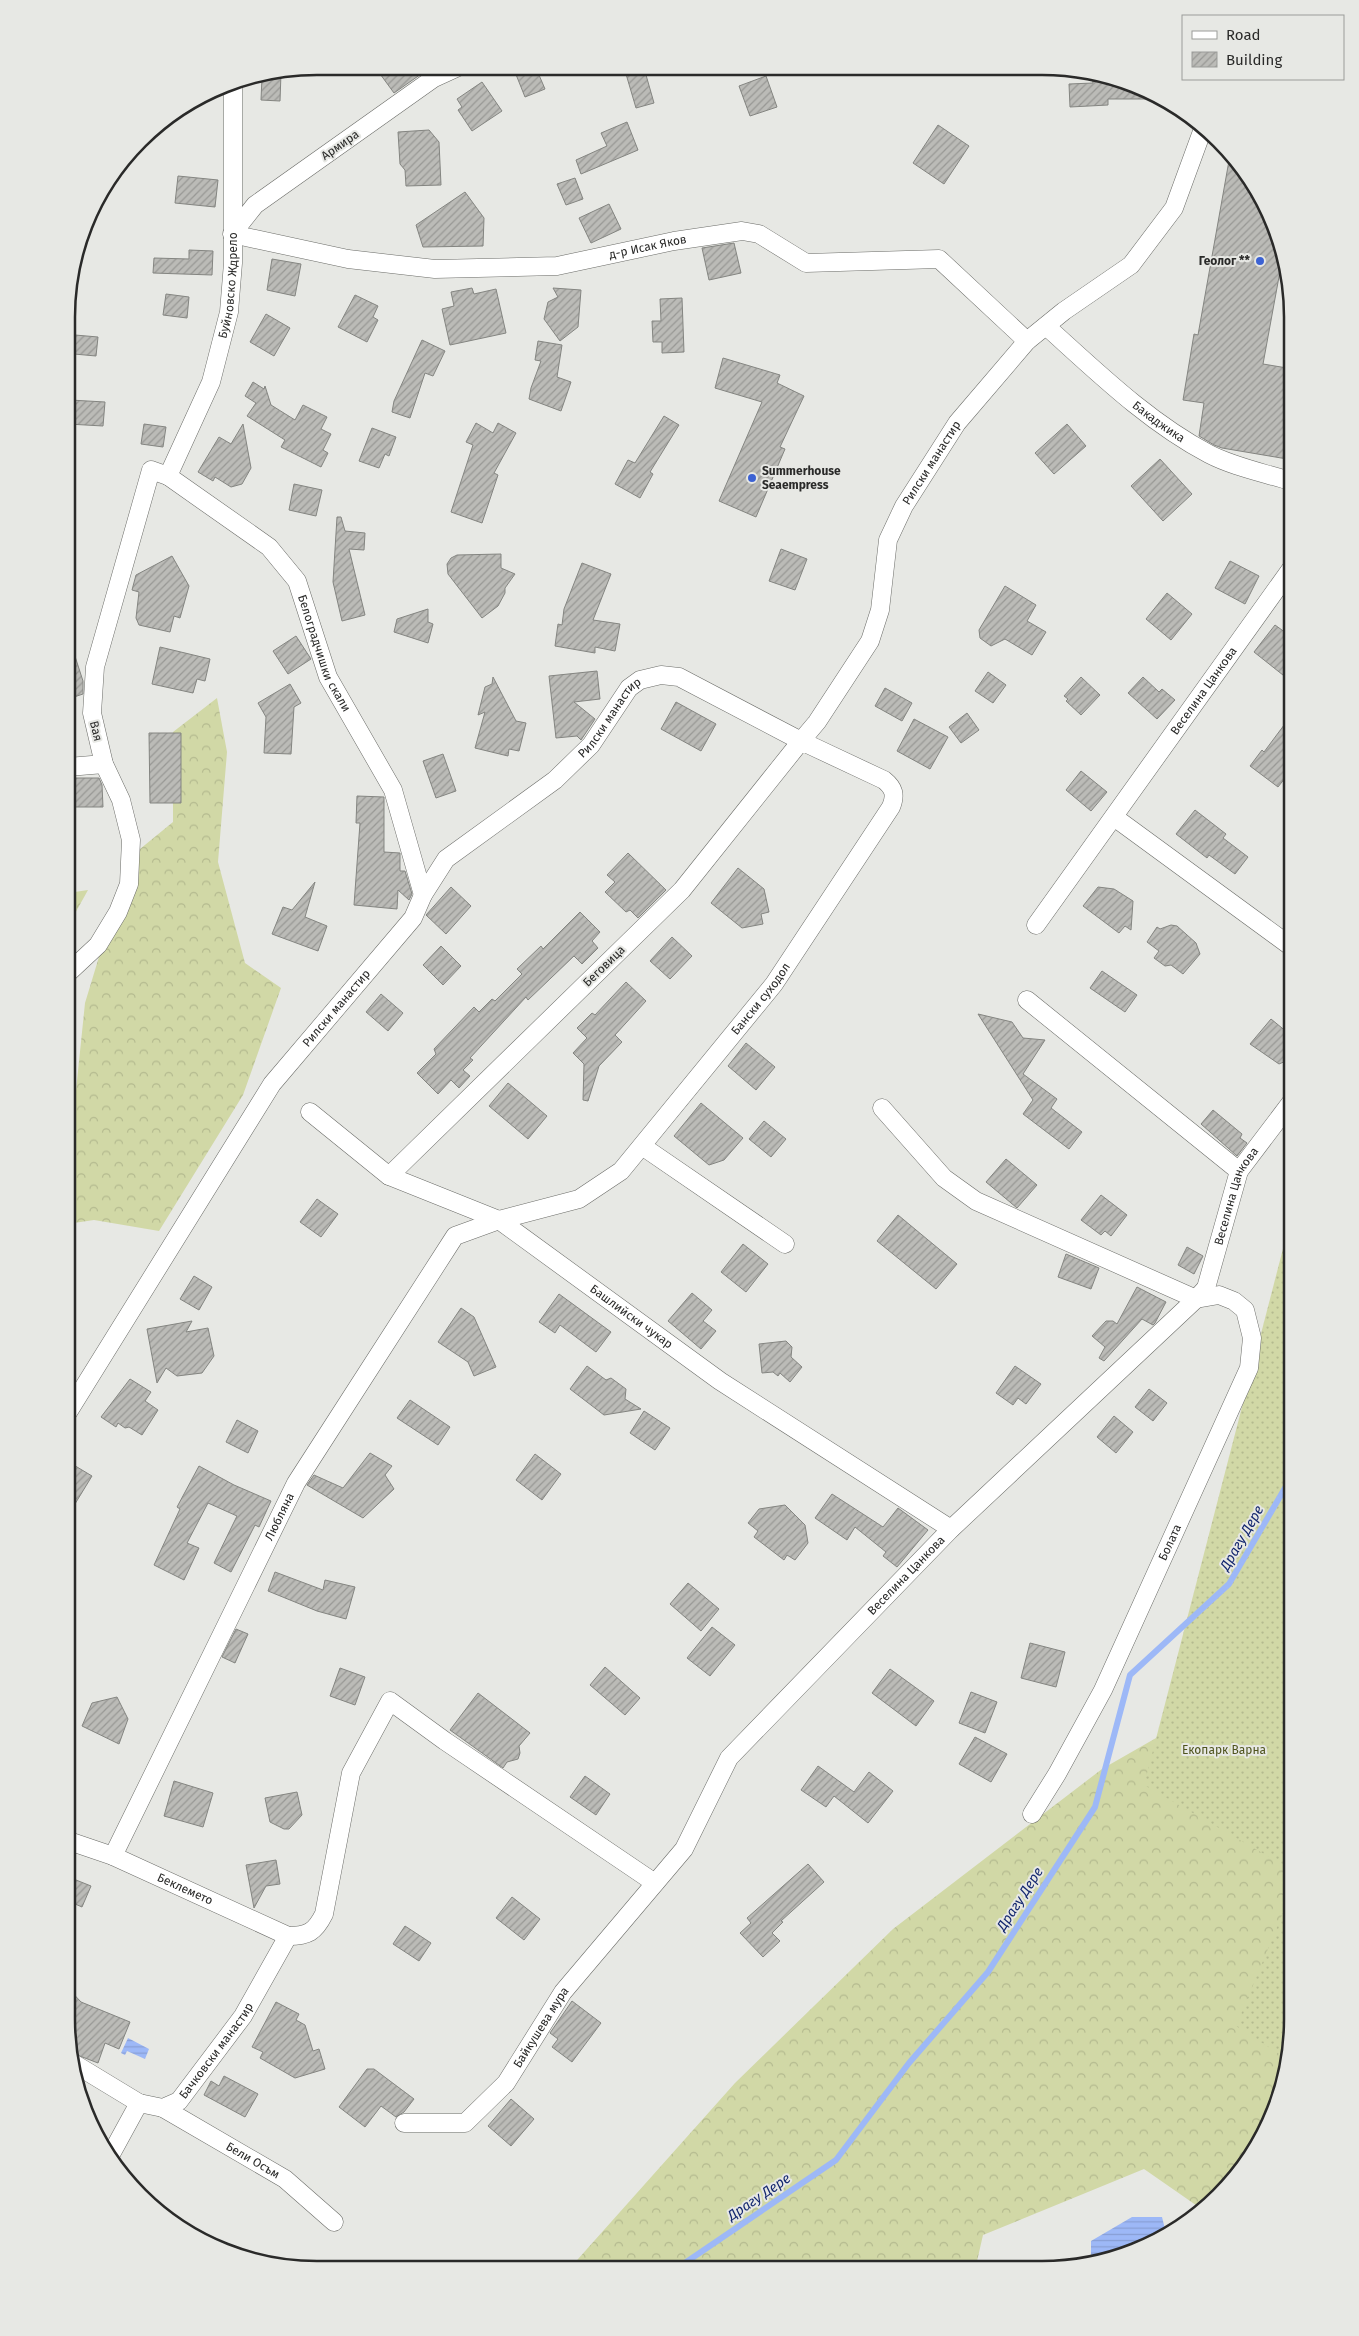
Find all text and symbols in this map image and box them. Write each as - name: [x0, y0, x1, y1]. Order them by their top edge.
- legend: [1182, 15, 1344, 80]
- text: Road: [1226, 26, 1261, 44]
- text: Building: [1226, 51, 1282, 69]
- street label: Армира: [318, 127, 362, 163]
- street label: Буйновско Ждрело: [215, 232, 240, 340]
- street label: д-р Исак Яков: [608, 232, 688, 262]
- place label: Геолог **: [1199, 254, 1251, 268]
- marker: Геолог **: [1254, 255, 1266, 267]
- street label: Бакаджика: [1130, 398, 1187, 445]
- street label: Рилски манастир: [900, 418, 964, 507]
- place label: Summerhouse Seaempress: [762, 464, 841, 492]
- marker: Summerhouse Seaempress: [746, 472, 758, 484]
- street label: Белоградчишки скали: [295, 593, 354, 714]
- street label: Веселина Цанкова: [1167, 644, 1240, 737]
- street label: Рилски манастир: [575, 675, 644, 761]
- street label: Вая: [87, 719, 105, 743]
- street label: Беговица: [580, 943, 628, 989]
- street label: Бански суходол: [728, 960, 793, 1038]
- street label: Рилски манастир: [300, 967, 373, 1050]
- street label: Веселина Цанкова: [1211, 1145, 1261, 1247]
- street label: Башлийски чукар: [587, 1282, 676, 1351]
- street label: Любляна: [262, 1490, 297, 1543]
- water label: Драгу Дере: [1216, 1502, 1267, 1574]
- street label: Болата: [1156, 1522, 1184, 1563]
- street label: Веселина Цанкова: [865, 1533, 948, 1618]
- park label: Екопарк Варна: [1182, 1743, 1266, 1757]
- water label: Драгу Дере: [993, 1864, 1047, 1935]
- street label: Беклемето: [155, 1870, 215, 1908]
- street label: Байкушева мура: [510, 1984, 571, 2070]
- street label: Бачковски манастир: [176, 2000, 256, 2102]
- street label: Бели Осъм: [223, 2139, 282, 2181]
- water label: Драгу Дере: [723, 2170, 794, 2225]

